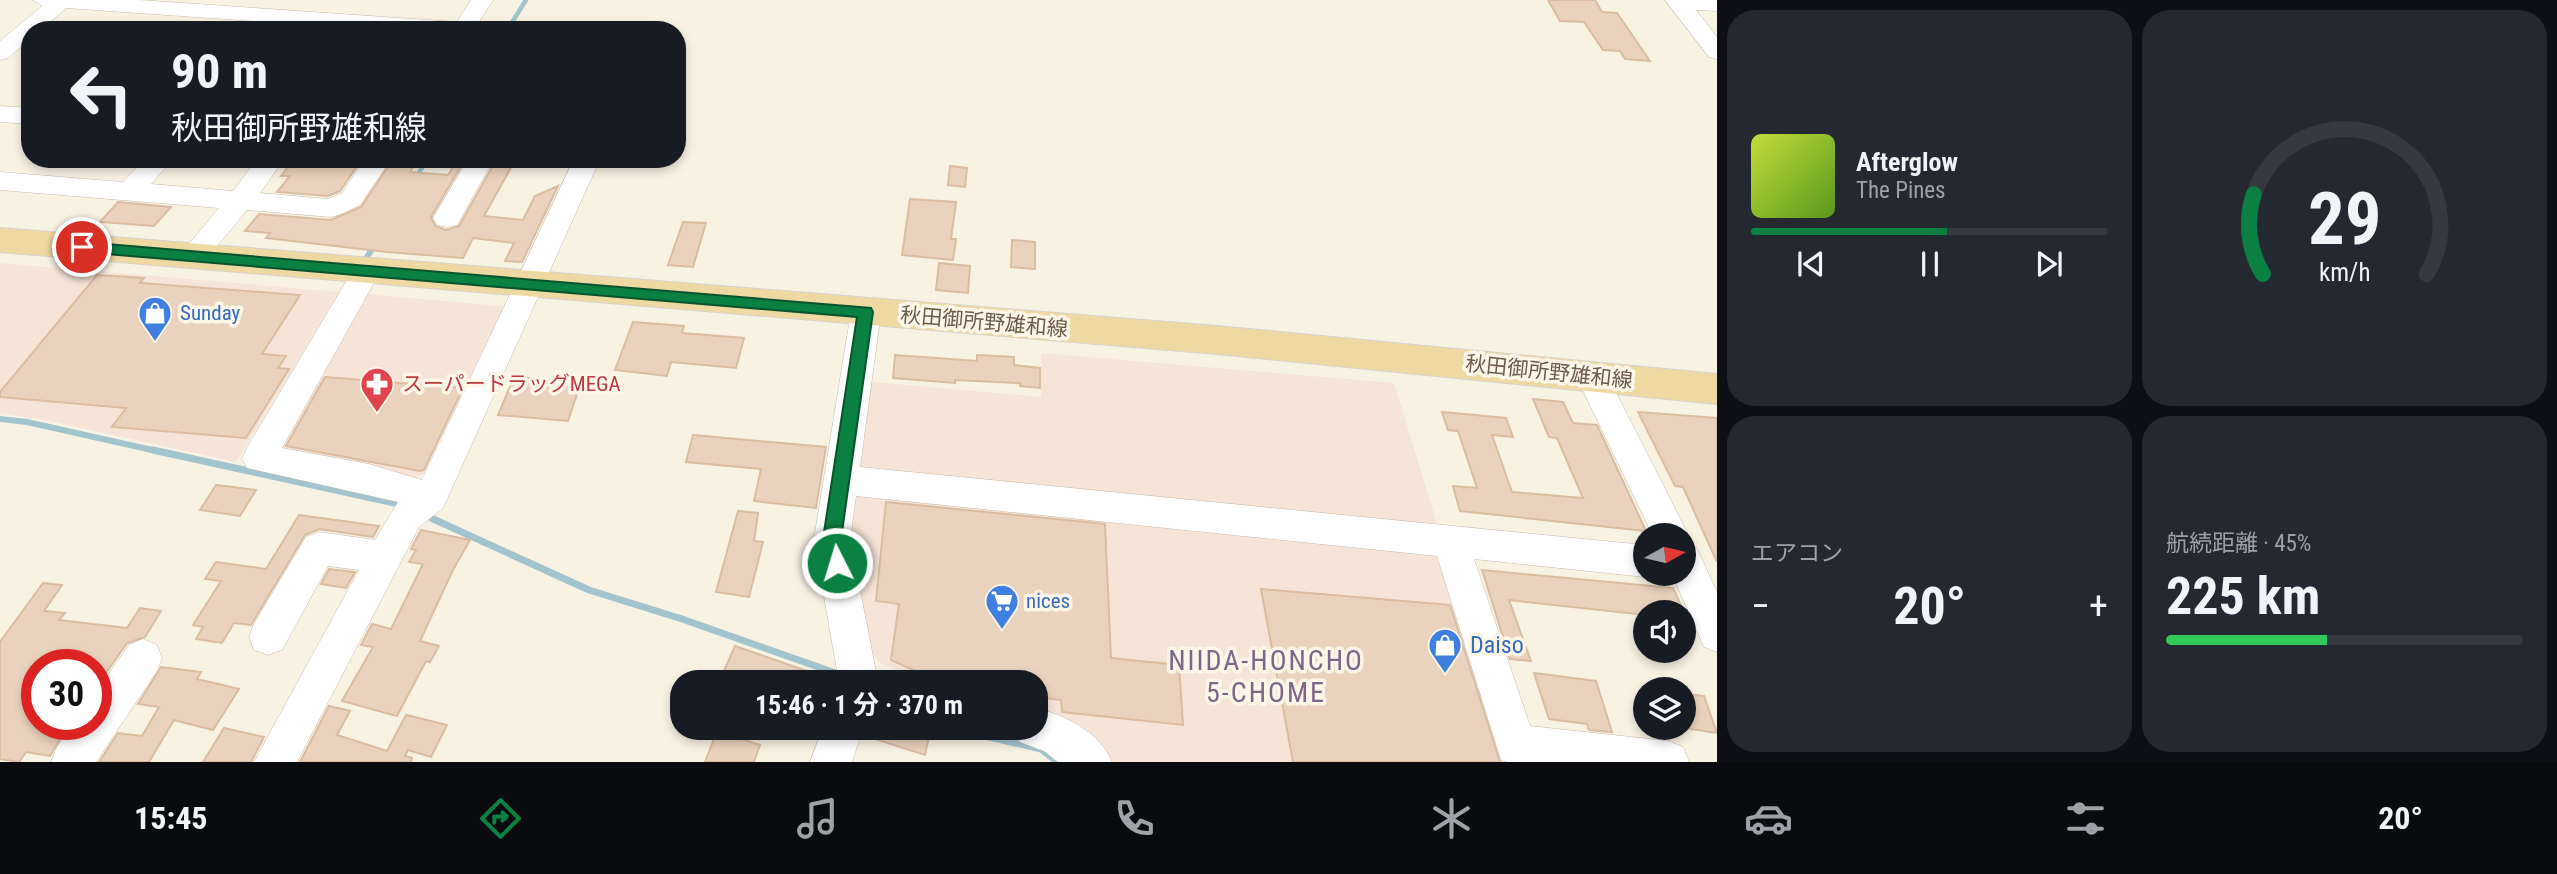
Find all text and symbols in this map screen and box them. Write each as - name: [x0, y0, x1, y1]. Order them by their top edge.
- text: 90 m: [171, 43, 268, 100]
- icon: left: [56, 49, 147, 140]
- text: 秋田御所野雄和線: [171, 109, 427, 147]
- text: Afterglow: [1856, 147, 1958, 177]
- text: The Pines: [1856, 177, 1946, 204]
- text: 29: [2308, 177, 2381, 263]
- pin: [52, 217, 112, 277]
- icon: arrive: [63, 228, 101, 266]
- icon: previous: [1792, 245, 1830, 283]
- icon: pause: [1911, 245, 1949, 283]
- icon: next: [2030, 245, 2068, 283]
- text: km/h: [2319, 258, 2370, 287]
- shop icon: Sunday: [136, 294, 174, 343]
- place label: Sunday: [180, 301, 241, 325]
- street label: 秋田御所野雄和線: [899, 303, 1069, 341]
- street label: 秋田御所野雄和線: [1464, 351, 1634, 393]
- pharmacy icon: スーパードラッグMEGA: [358, 365, 396, 414]
- place label: スーパードラッグMEGA: [402, 372, 621, 396]
- north arrow: [1633, 523, 1696, 586]
- map controls: [1633, 523, 1696, 740]
- position arrow: [800, 526, 874, 600]
- text: 航続距離 · 45%: [2166, 530, 2311, 557]
- text: エアコン: [1751, 540, 1843, 567]
- text: 225 km: [2166, 566, 2320, 627]
- text: 20°: [1893, 576, 1966, 637]
- supermarket icon: nices: [983, 582, 1021, 631]
- text: −: [1751, 584, 1770, 628]
- text: +: [2089, 584, 2108, 628]
- place label: nices: [1026, 589, 1070, 613]
- button: sound: [1633, 600, 1696, 663]
- shop icon: Daiso: [1426, 626, 1464, 675]
- place label: Daiso: [1470, 631, 1524, 659]
- district label: NIIDA-HONCHO 5-CHOME: [1168, 644, 1364, 709]
- speed limit sign: 30: [21, 649, 112, 740]
- button: layers: [1633, 677, 1696, 740]
- text: 15:46 · 1 分 · 370 m: [755, 690, 963, 720]
- icon: directions: [476, 794, 525, 843]
- icon: music: [793, 794, 842, 843]
- icon: phone: [1110, 794, 1159, 843]
- icon: climate: [1427, 794, 1476, 843]
- icon: car: [1744, 794, 1793, 843]
- icon: filters: [2061, 794, 2110, 843]
- text: 15:45: [134, 799, 207, 837]
- text: 20°: [2378, 799, 2423, 837]

